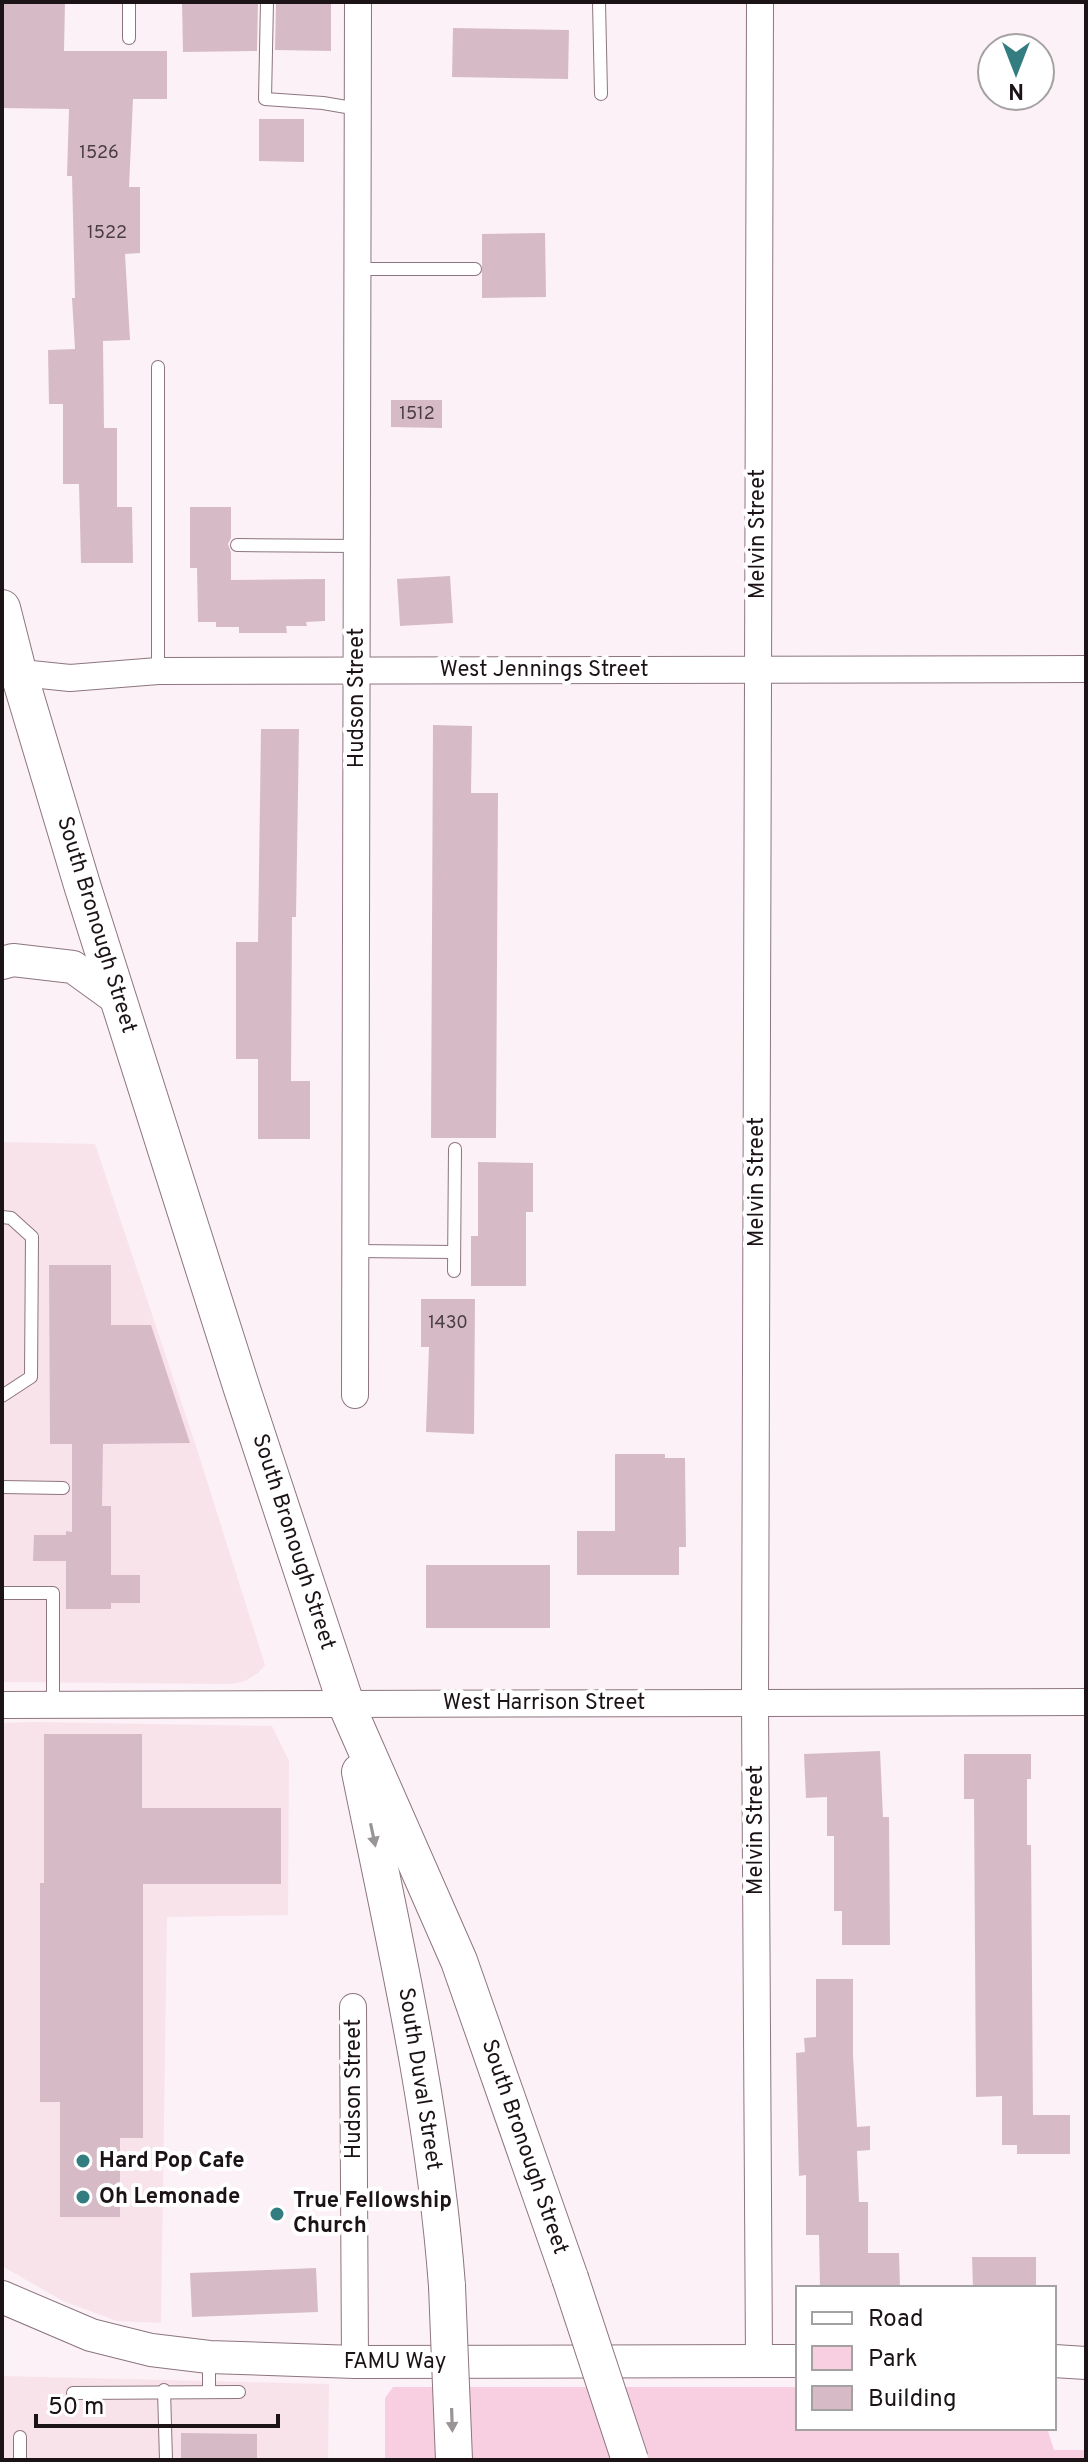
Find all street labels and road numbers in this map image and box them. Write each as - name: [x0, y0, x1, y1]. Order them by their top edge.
- street label: Melvin Street: [745, 469, 772, 599]
- street label: Hudson Street: [344, 628, 371, 768]
- street label: West Jennings Street: [439, 657, 649, 684]
- street label: South Bronough Street: [50, 813, 142, 1037]
- street label: Melvin Street: [744, 1117, 771, 1247]
- street label: South Bronough Street: [245, 1431, 341, 1653]
- street label: West Harrison Street: [443, 1690, 645, 1717]
- street label: Melvin Street: [743, 1765, 770, 1895]
- street label: South Duval Street: [391, 1986, 447, 2172]
- street label: Hudson Street: [341, 2019, 368, 2159]
- street label: South Bronough Street: [475, 2036, 573, 2258]
- street label: FAMU Way: [344, 2349, 446, 2376]

